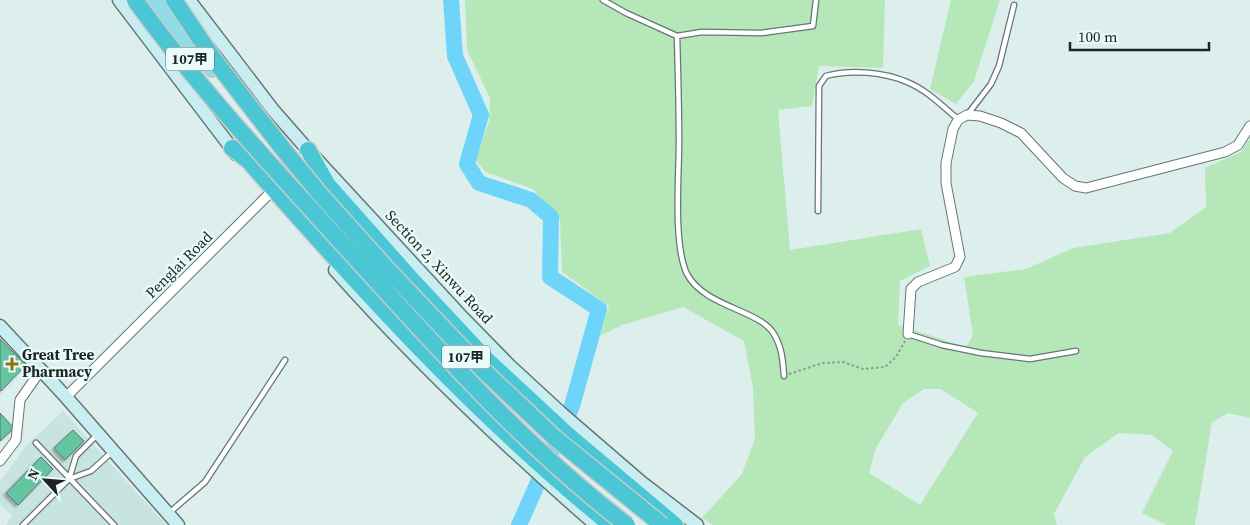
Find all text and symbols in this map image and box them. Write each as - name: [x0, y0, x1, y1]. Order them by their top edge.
- scale bar: [1070, 20, 1209, 52]
- text: 100 m: [1078, 26, 1118, 47]
- road number: 107甲: [166, 48, 214, 70]
- street label: Section 2, Xinwu Road: [381, 205, 498, 329]
- street label: Penglai Road: [141, 226, 217, 303]
- place label: Great Tree Pharmacy: [22, 344, 95, 382]
- road number: 107甲: [442, 346, 490, 368]
- marker: Great Tree Pharmacy: [6, 358, 18, 370]
- north arrow: [20, 455, 70, 505]
- text: N: [22, 465, 45, 483]

